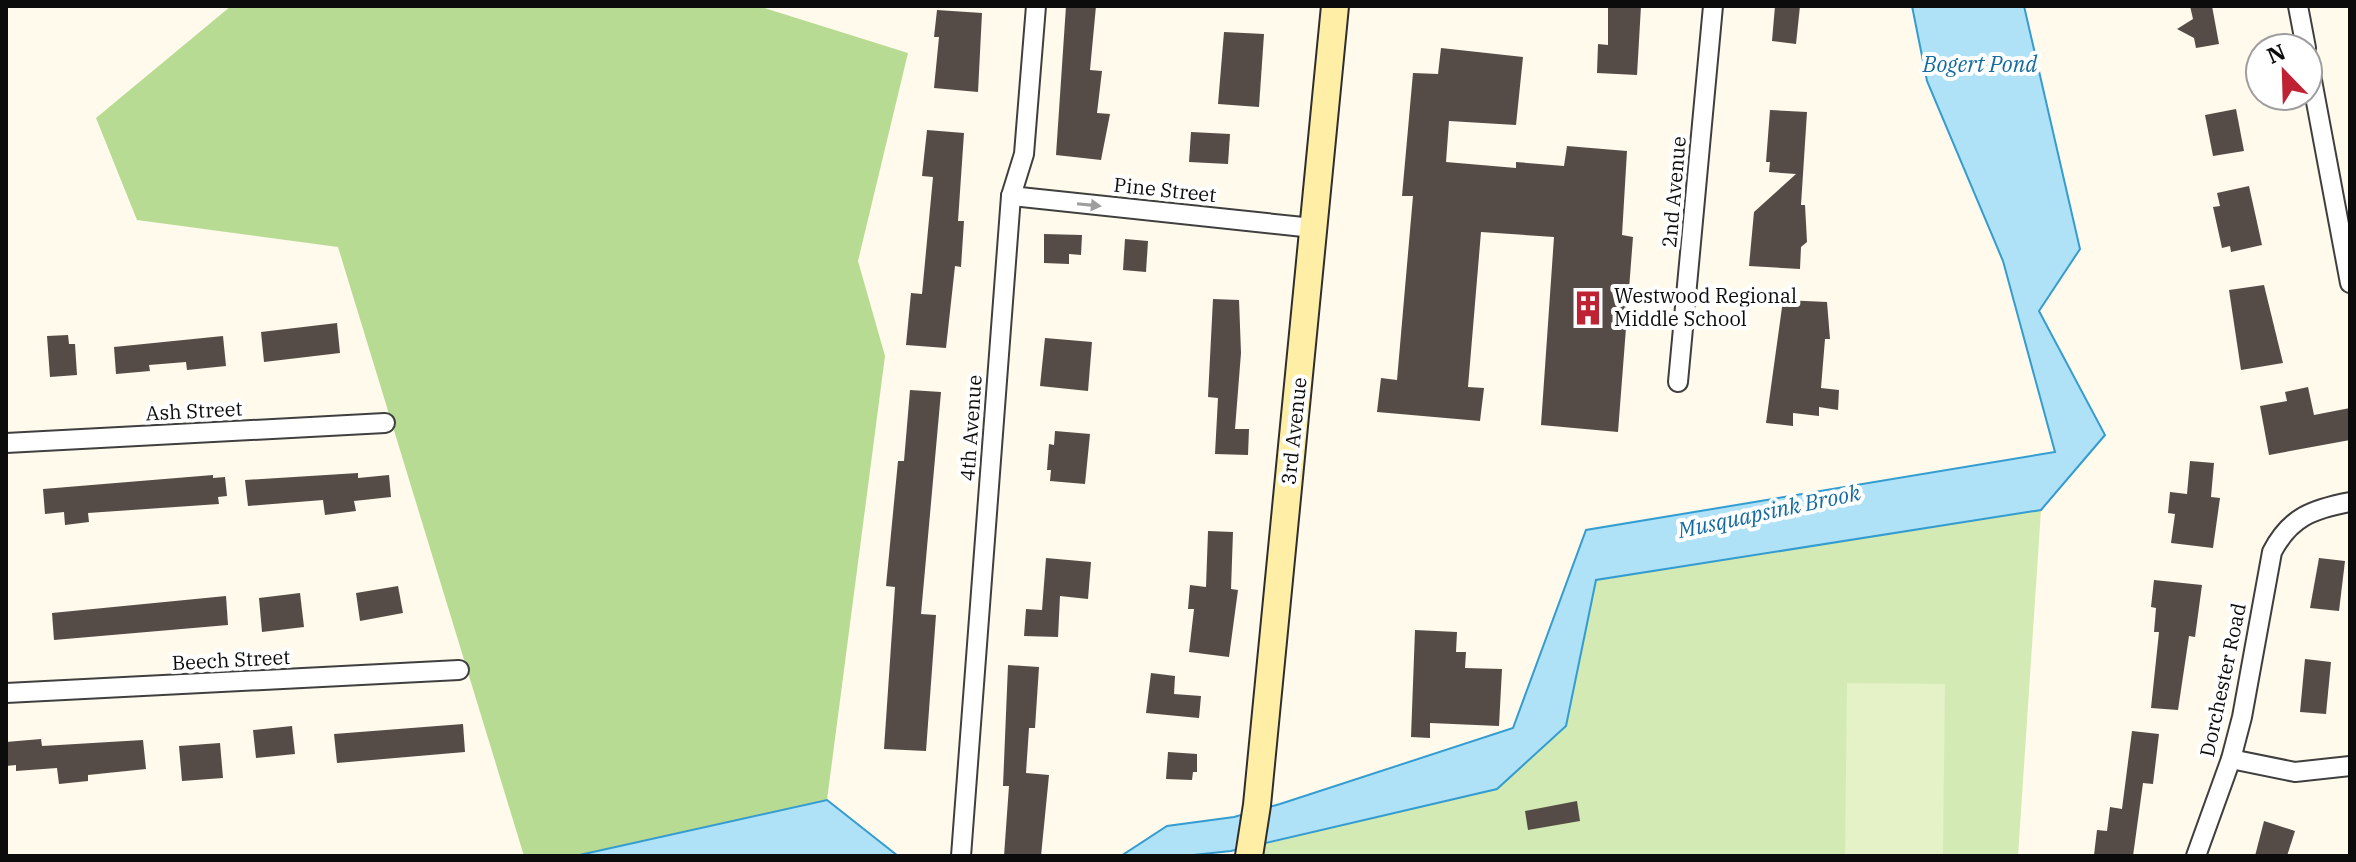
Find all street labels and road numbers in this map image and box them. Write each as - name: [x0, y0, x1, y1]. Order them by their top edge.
- street label: 2nd Avenue: [1655, 135, 1692, 249]
- street label: Pine Street: [1112, 171, 1218, 208]
- street label: 4th Avenue: [953, 374, 988, 482]
- street label: 3rd Avenue: [1274, 376, 1313, 486]
- street label: Ash Street: [145, 394, 243, 427]
- street label: Dorchester Road: [2193, 601, 2252, 759]
- street label: Beech Street: [171, 643, 291, 676]

